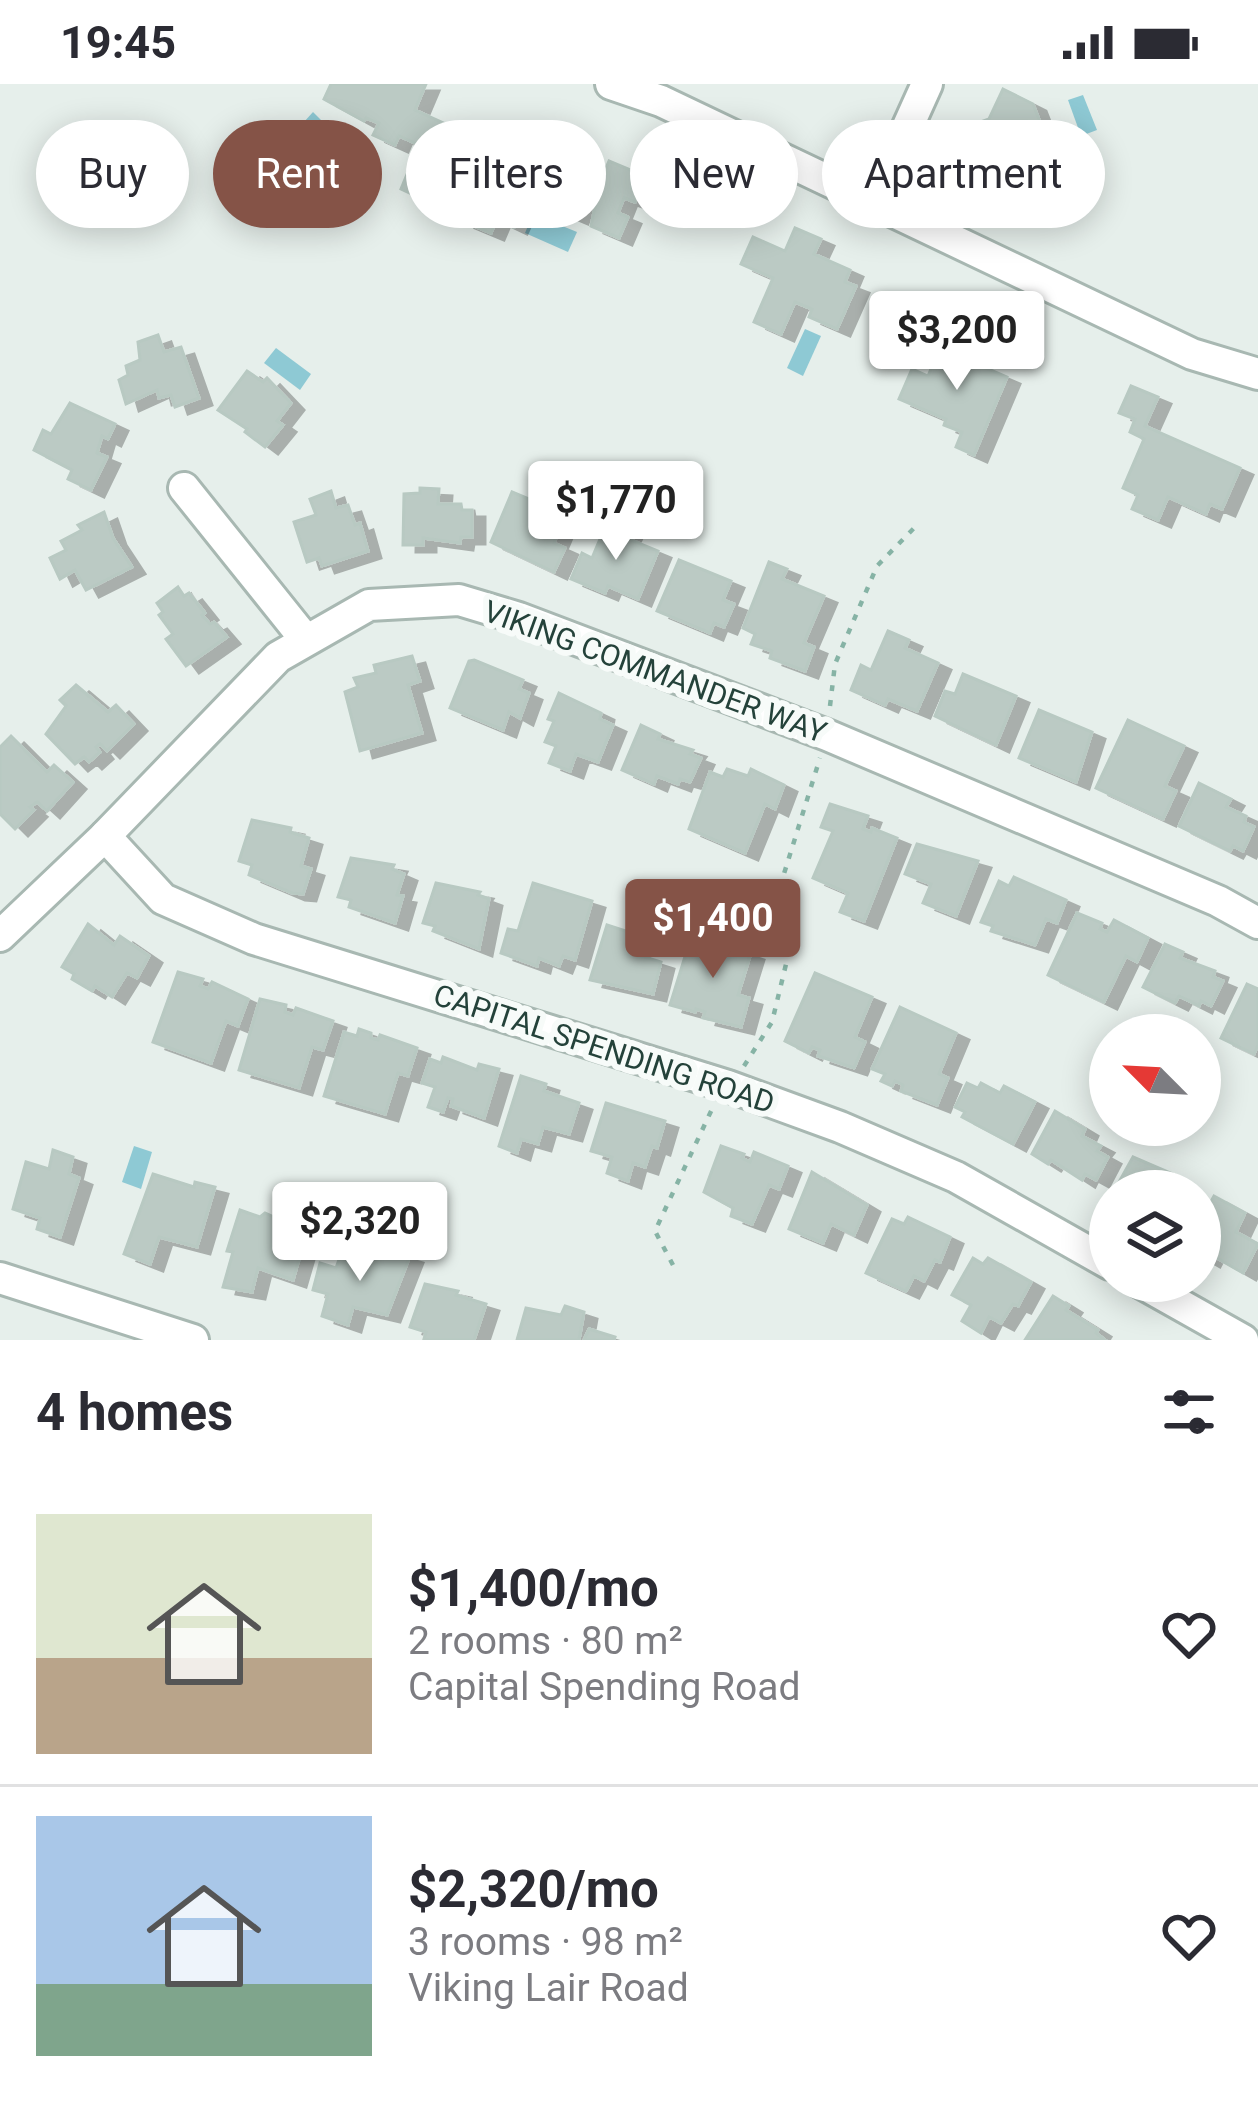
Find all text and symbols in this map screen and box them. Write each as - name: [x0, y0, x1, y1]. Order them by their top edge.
- text: 19:45: [60, 16, 176, 69]
- chip: Buy: [36, 120, 189, 228]
- chip: Rent: [213, 120, 382, 228]
- chip: Filters: [406, 120, 606, 228]
- chip: New: [630, 120, 798, 228]
- chip: Apartment: [822, 120, 1105, 228]
- pin: $3,200: [859, 291, 1055, 393]
- text: $3,200: [896, 307, 1018, 353]
- pin: $1,770: [518, 461, 714, 563]
- text: $1,770: [555, 477, 677, 523]
- street label: VIKING COMMANDER WAY: [479, 593, 831, 750]
- pin: $1,400: [615, 879, 811, 981]
- text: $1,400: [652, 895, 774, 941]
- street label: CAPITAL SPENDING ROAD: [429, 977, 779, 1120]
- north arrow: [1089, 1014, 1221, 1146]
- map controls: [1089, 1014, 1221, 1302]
- button: layers: [1089, 1170, 1221, 1302]
- pin: $2,320: [262, 1182, 458, 1284]
- text: $2,320: [299, 1198, 421, 1244]
- icon: filters: [1156, 1379, 1222, 1445]
- text: 4 homes: [36, 1383, 233, 1442]
- text: $1,400/mo: [408, 1559, 659, 1618]
- icon: home: [132, 1562, 276, 1706]
- icon: heart: [1156, 1601, 1222, 1667]
- text: 2 rooms · 80 m²: [408, 1618, 683, 1664]
- text: Capital Spending Road: [408, 1664, 800, 1710]
- text: $2,320/mo: [408, 1860, 659, 1919]
- icon: home: [132, 1864, 276, 2008]
- icon: heart: [1156, 1903, 1222, 1969]
- text: 3 rooms · 98 m²: [408, 1919, 683, 1965]
- text: Viking Lair Road: [408, 1965, 689, 2011]

